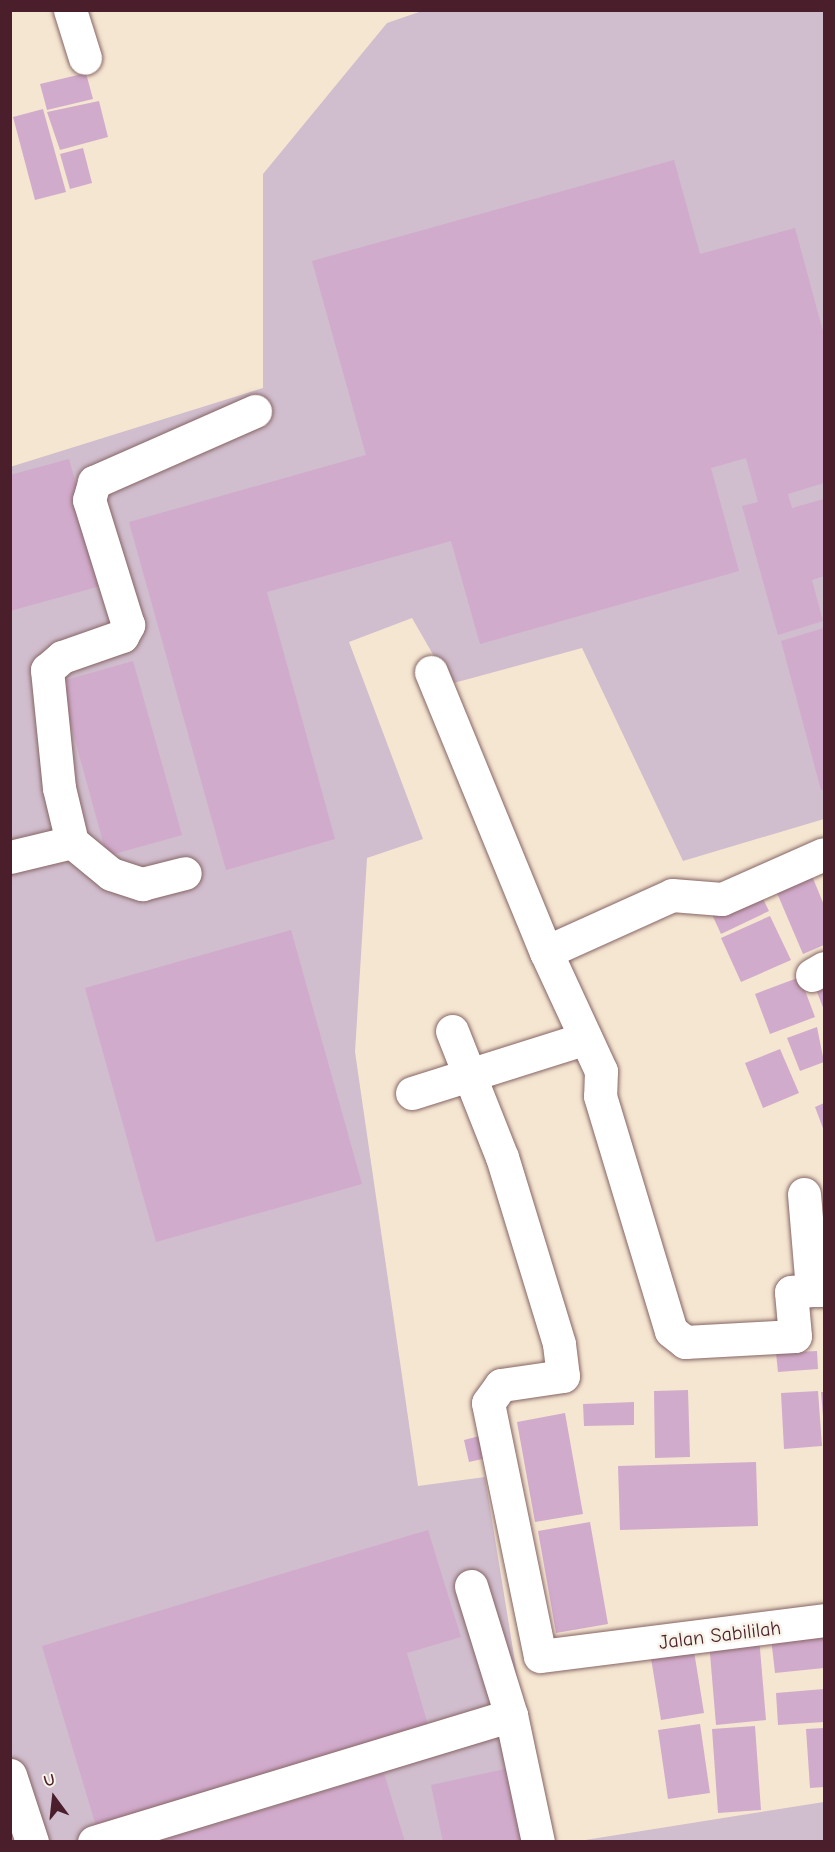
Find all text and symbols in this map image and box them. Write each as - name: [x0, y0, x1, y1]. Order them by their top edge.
- street label: Jalan Sabililah: [658, 1616, 782, 1654]
- north arrow: [24, 1768, 84, 1828]
- text: U: [42, 1771, 57, 1791]

